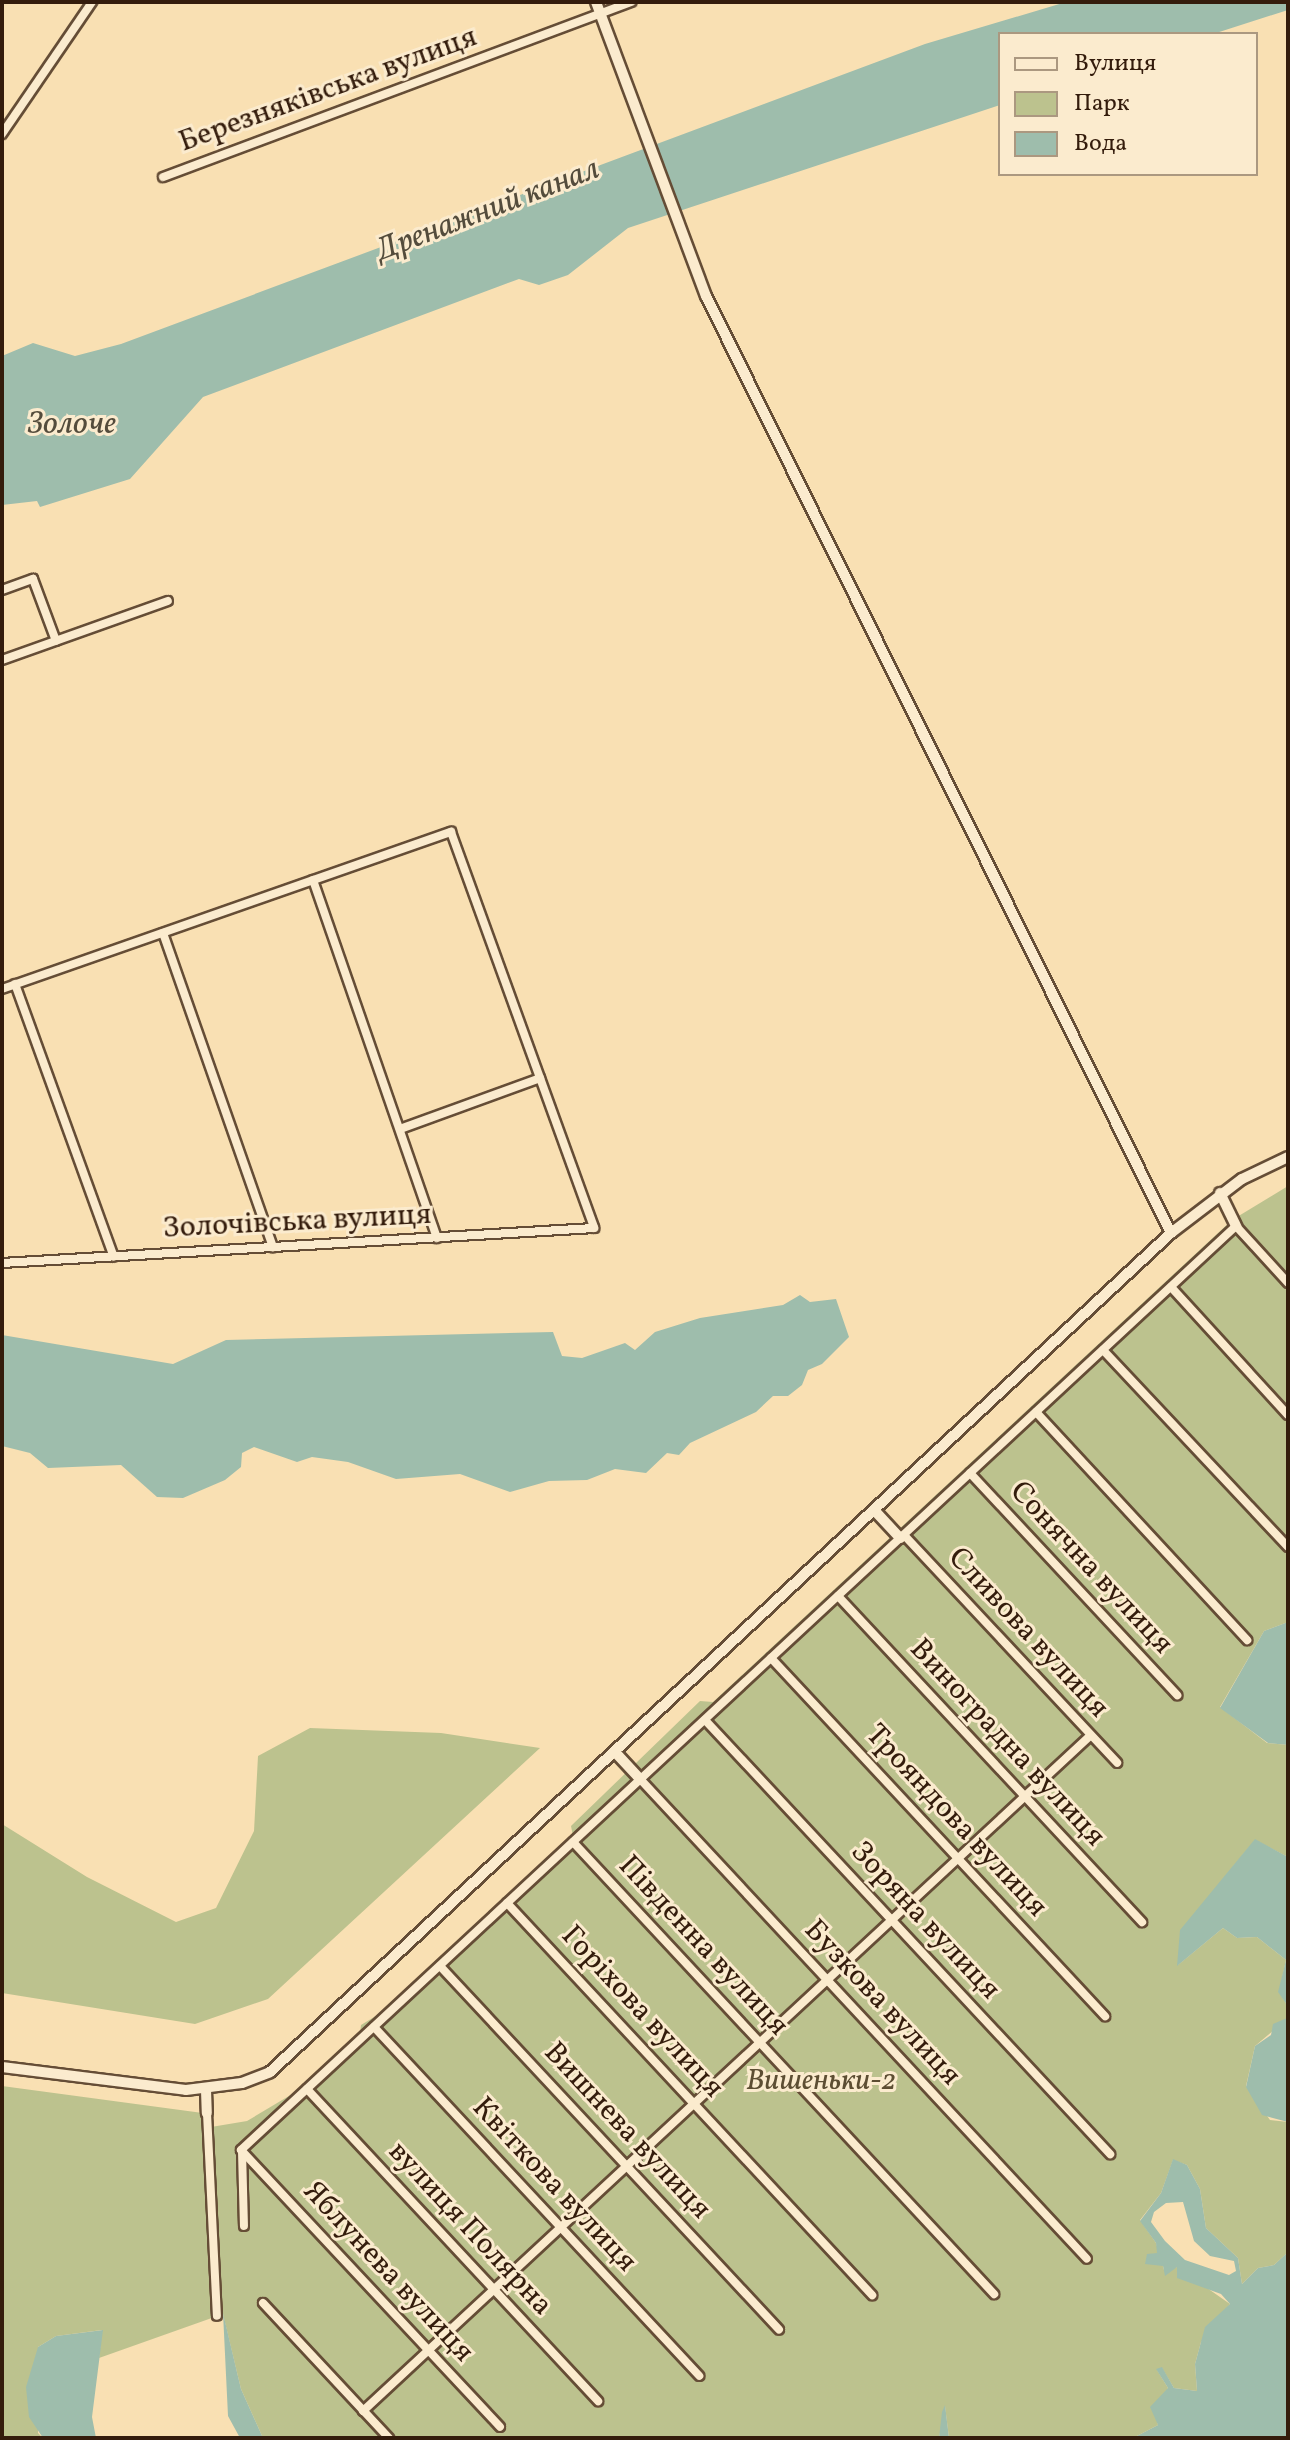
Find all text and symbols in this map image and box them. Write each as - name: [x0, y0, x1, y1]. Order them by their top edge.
- street label: Березняківська вулиця: [174, 19, 482, 161]
- legend: [998, 32, 1258, 176]
- text: Вулиця: [1074, 47, 1156, 81]
- text: Парк: [1074, 87, 1130, 121]
- text: Вода: [1074, 127, 1127, 161]
- water label: Дренажний канал: [371, 151, 605, 271]
- water label: Золоче: [28, 406, 116, 444]
- street label: Золочівська вулиця: [162, 1197, 432, 1247]
- street label: Сонячна вулиця: [1002, 1474, 1180, 1662]
- street label: Сливова вулиця: [940, 1540, 1116, 1726]
- street label: Виноградна вулиця: [901, 1632, 1113, 1854]
- street label: Трояндова вулиця: [857, 1717, 1055, 1925]
- street label: Зоряна вулиця: [843, 1834, 1007, 2008]
- street label: Південна вулиця: [610, 1848, 796, 2044]
- street label: Бузкова вулиця: [796, 1913, 968, 2093]
- street label: Горіхова вулиця: [553, 1918, 731, 2106]
- street label: Вишнева вулиця: [536, 2035, 718, 2227]
- park label: Вишеньки-2: [746, 2063, 896, 2099]
- street label: Квіткова вулиця: [464, 2090, 644, 2280]
- street label: вулиця Полярна: [380, 2135, 560, 2323]
- street label: Яблунева вулиця: [295, 2174, 481, 2370]

